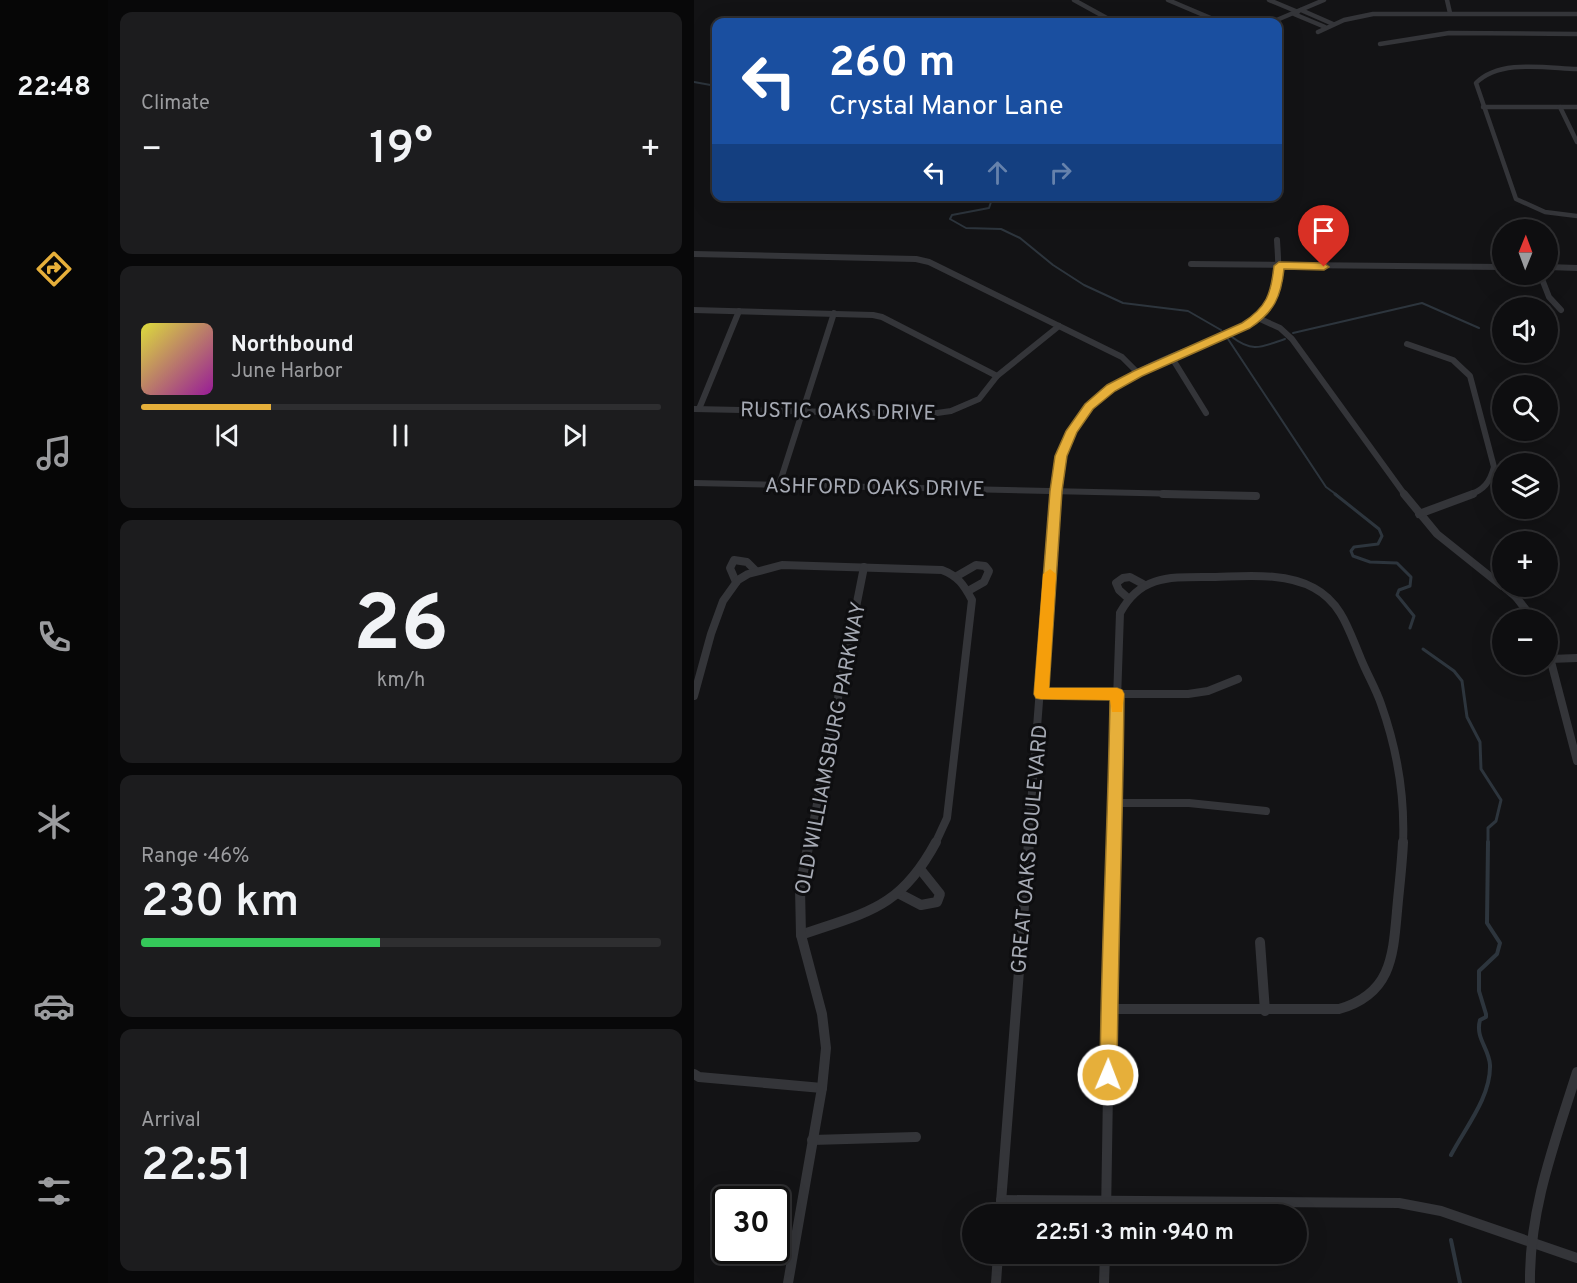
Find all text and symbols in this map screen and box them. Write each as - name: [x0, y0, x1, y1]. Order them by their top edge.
- text: 260 m: [829, 38, 955, 91]
- icon: left: [730, 42, 808, 120]
- text: 22:48: [17, 71, 91, 105]
- text: Crystal Manor Lane: [829, 90, 1064, 124]
- text: Climate: [141, 91, 210, 117]
- text: 19°: [369, 122, 433, 179]
- text: −: [141, 130, 162, 172]
- text: +: [640, 130, 661, 172]
- icon: left: [918, 156, 951, 189]
- icon: ahead: [981, 156, 1014, 189]
- icon: right: [1044, 156, 1077, 189]
- pin: [1298, 205, 1349, 267]
- icon: arrive: [1307, 214, 1340, 247]
- north arrow: [1492, 219, 1558, 285]
- map controls: [1492, 219, 1558, 675]
- icon: directions: [33, 248, 75, 290]
- button: sound: [1492, 297, 1558, 363]
- text: Northbound: [231, 332, 354, 359]
- text: June Harbor: [231, 359, 343, 385]
- button: search: [1492, 375, 1558, 441]
- street label: RUSTIC OAKS DRIVE: [740, 397, 936, 428]
- icon: previous: [211, 419, 244, 452]
- icon: pause: [384, 419, 417, 452]
- icon: next: [558, 419, 591, 452]
- icon: music: [33, 432, 75, 474]
- button: layers: [1492, 453, 1558, 519]
- street label: ASHFORD OAKS DRIVE: [765, 473, 985, 504]
- button: +: [1492, 531, 1558, 597]
- text: 26: [353, 579, 449, 678]
- street label: OLD WILLIAMSBURG PARKWAY: [790, 600, 873, 897]
- button: −: [1492, 609, 1558, 675]
- icon: phone: [33, 616, 75, 658]
- text: km/h: [377, 668, 425, 694]
- street label: GREAT OAKS BOULEVARD: [1006, 724, 1055, 975]
- icon: climate: [33, 801, 75, 843]
- text: Range · 46%: [141, 844, 250, 870]
- text: 230 km: [141, 875, 299, 932]
- icon: car: [33, 985, 75, 1027]
- position arrow: [1076, 1043, 1140, 1107]
- text: Arrival: [141, 1108, 201, 1134]
- text: 22:51: [141, 1139, 252, 1196]
- icon: filters: [33, 1170, 75, 1212]
- speed limit sign: 30: [712, 1186, 790, 1264]
- text: 22:51 · 3 min · 940 m: [1035, 1220, 1234, 1247]

